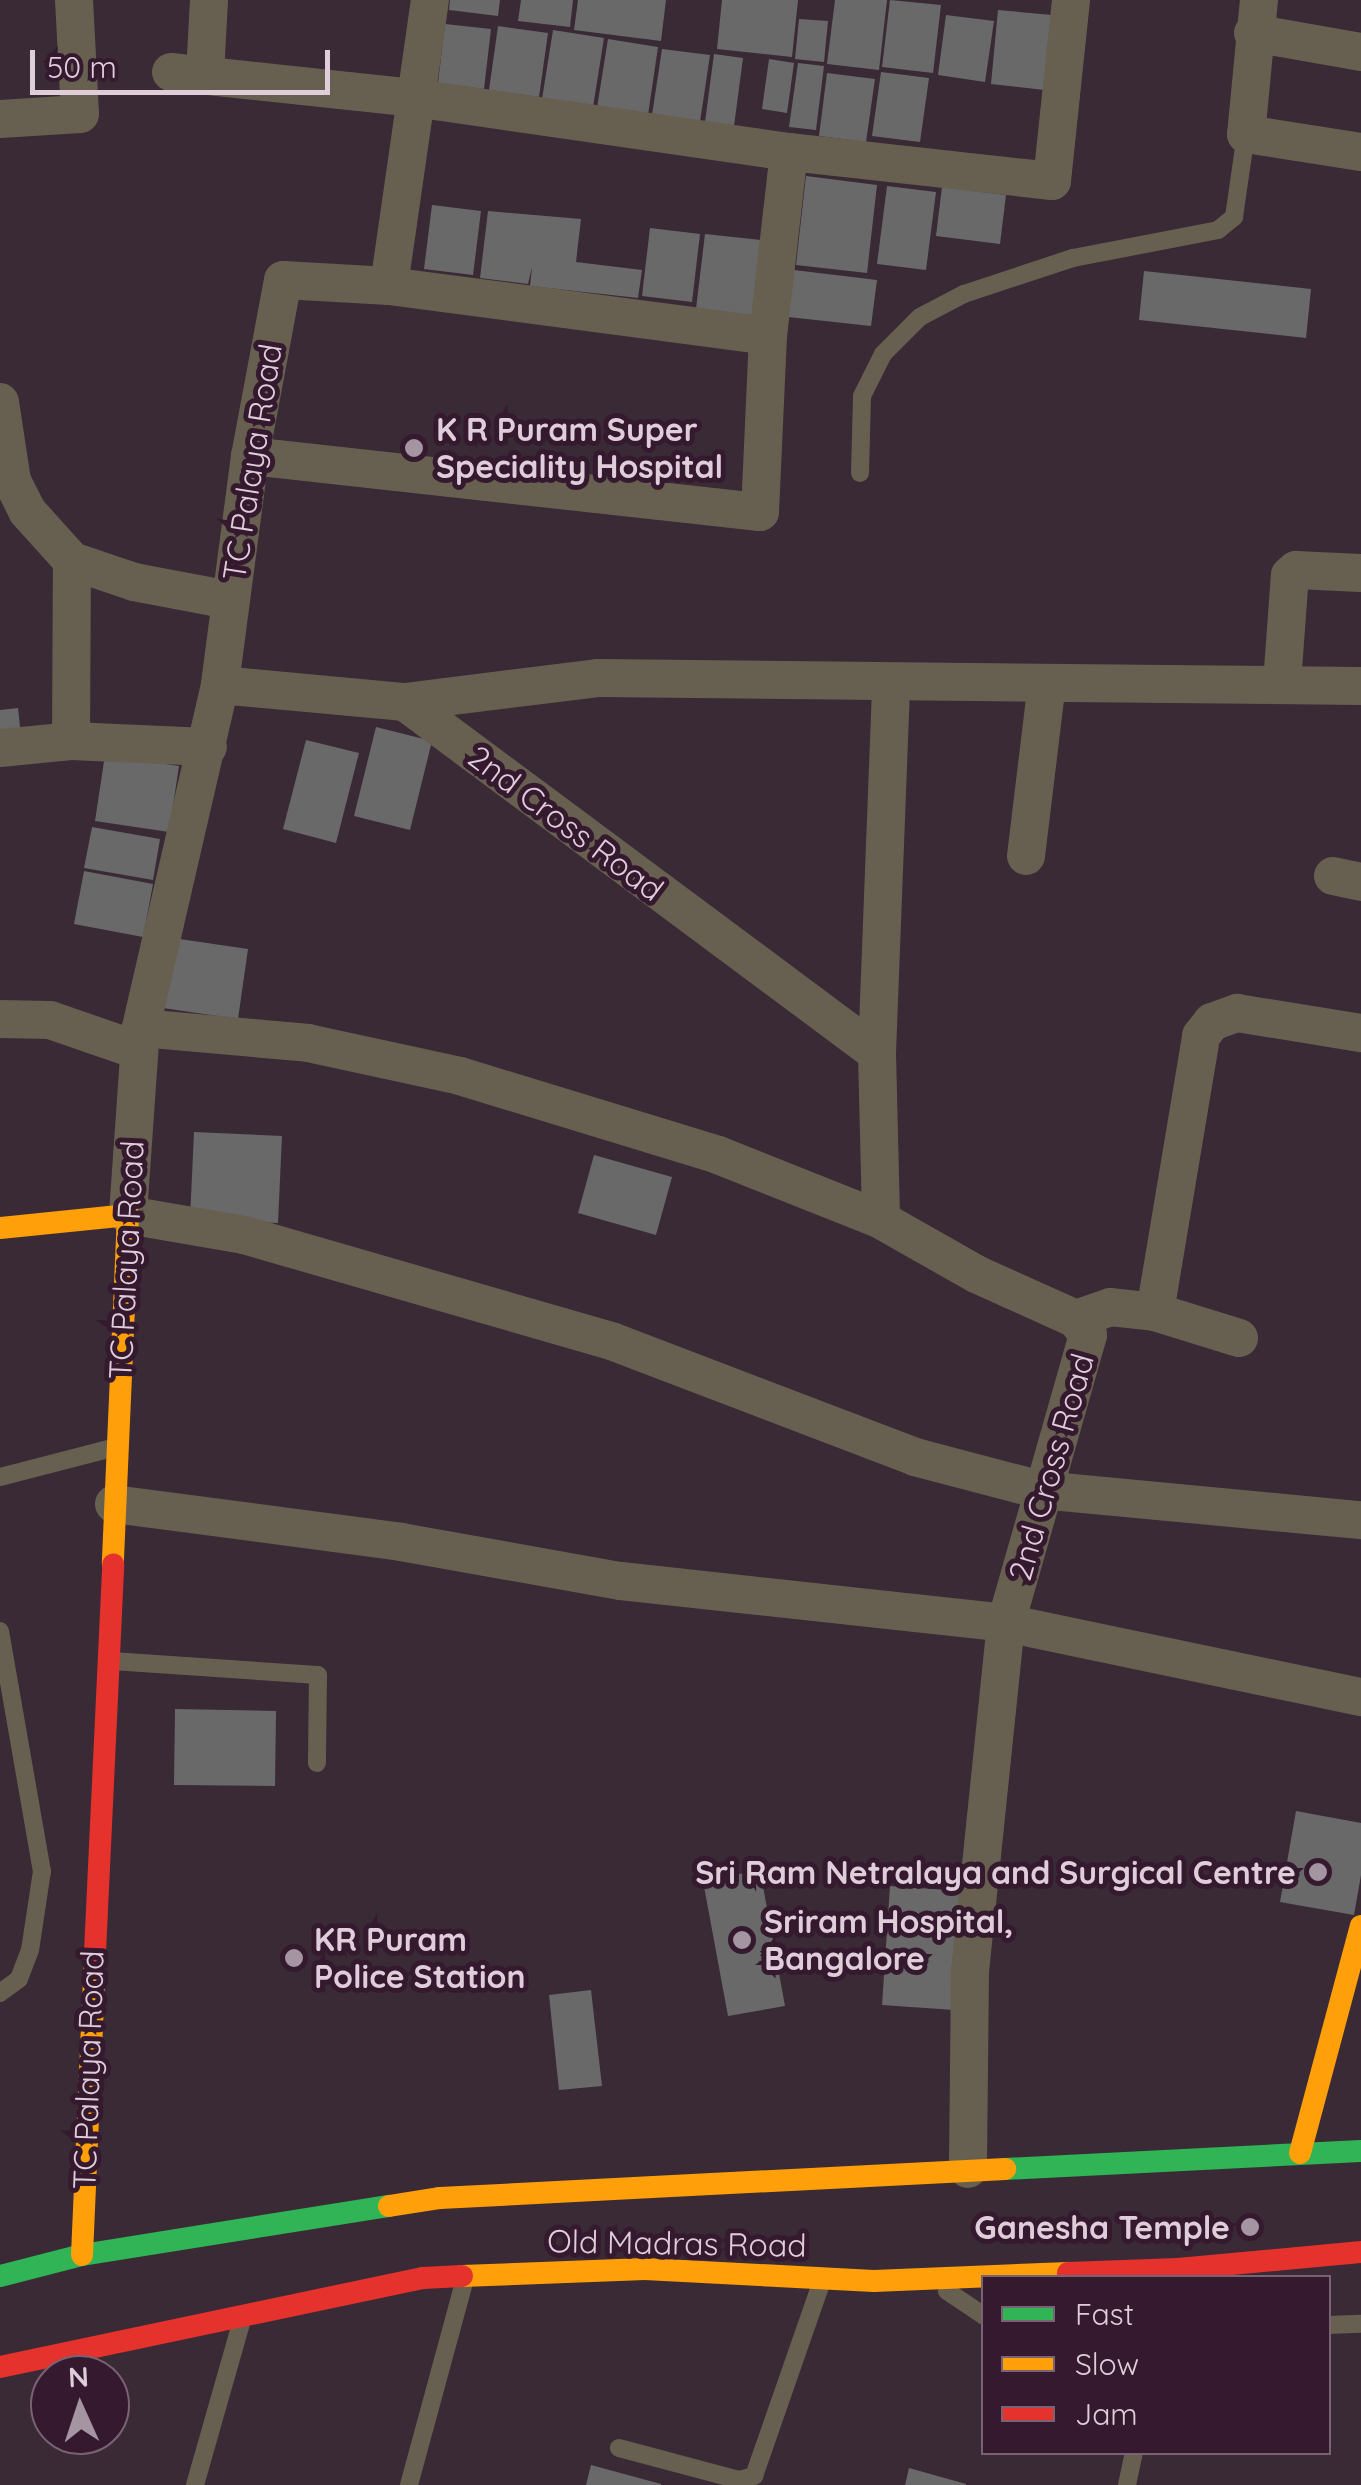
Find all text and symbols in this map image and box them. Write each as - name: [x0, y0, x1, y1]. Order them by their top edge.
- scale bar: [35, 30, 335, 92]
- text: 50 m: [47, 48, 117, 86]
- street label: TC Palaya Road: [214, 341, 290, 583]
- place label: K R Puram Super Speciality Hospital: [436, 411, 723, 486]
- marker: K R Puram Super Speciality Hospital: [401, 435, 427, 461]
- street label: 2nd Cross Road: [461, 737, 671, 909]
- street label: TC Palaya Road: [101, 1140, 151, 1380]
- street label: 2nd Cross Road: [1000, 1349, 1102, 1585]
- place label: Sri Ram Netralaya and Surgical Centre: [695, 1853, 1296, 1891]
- marker: Sri Ram Netralaya and Surgical Centre: [1305, 1859, 1331, 1885]
- place label: Sriram Hospital, Bangalore: [764, 1903, 1013, 1978]
- place label: KR Puram Police Station: [314, 1921, 526, 1996]
- marker: Sriram Hospital, Bangalore: [729, 1927, 755, 1953]
- marker: KR Puram Police Station: [283, 1947, 305, 1969]
- street label: TC Palaya Road: [65, 1950, 111, 2190]
- place label: Ganesha Temple: [974, 2208, 1230, 2246]
- marker: Ganesha Temple: [1239, 2216, 1261, 2238]
- street label: Old Madras Road: [547, 2222, 807, 2264]
- legend: [981, 2275, 1331, 2455]
- text: Fast: [1075, 2295, 1134, 2333]
- text: Slow: [1075, 2345, 1139, 2383]
- north arrow: [30, 2355, 130, 2455]
- text: N: [67, 2359, 90, 2395]
- text: Jam: [1075, 2395, 1138, 2433]

